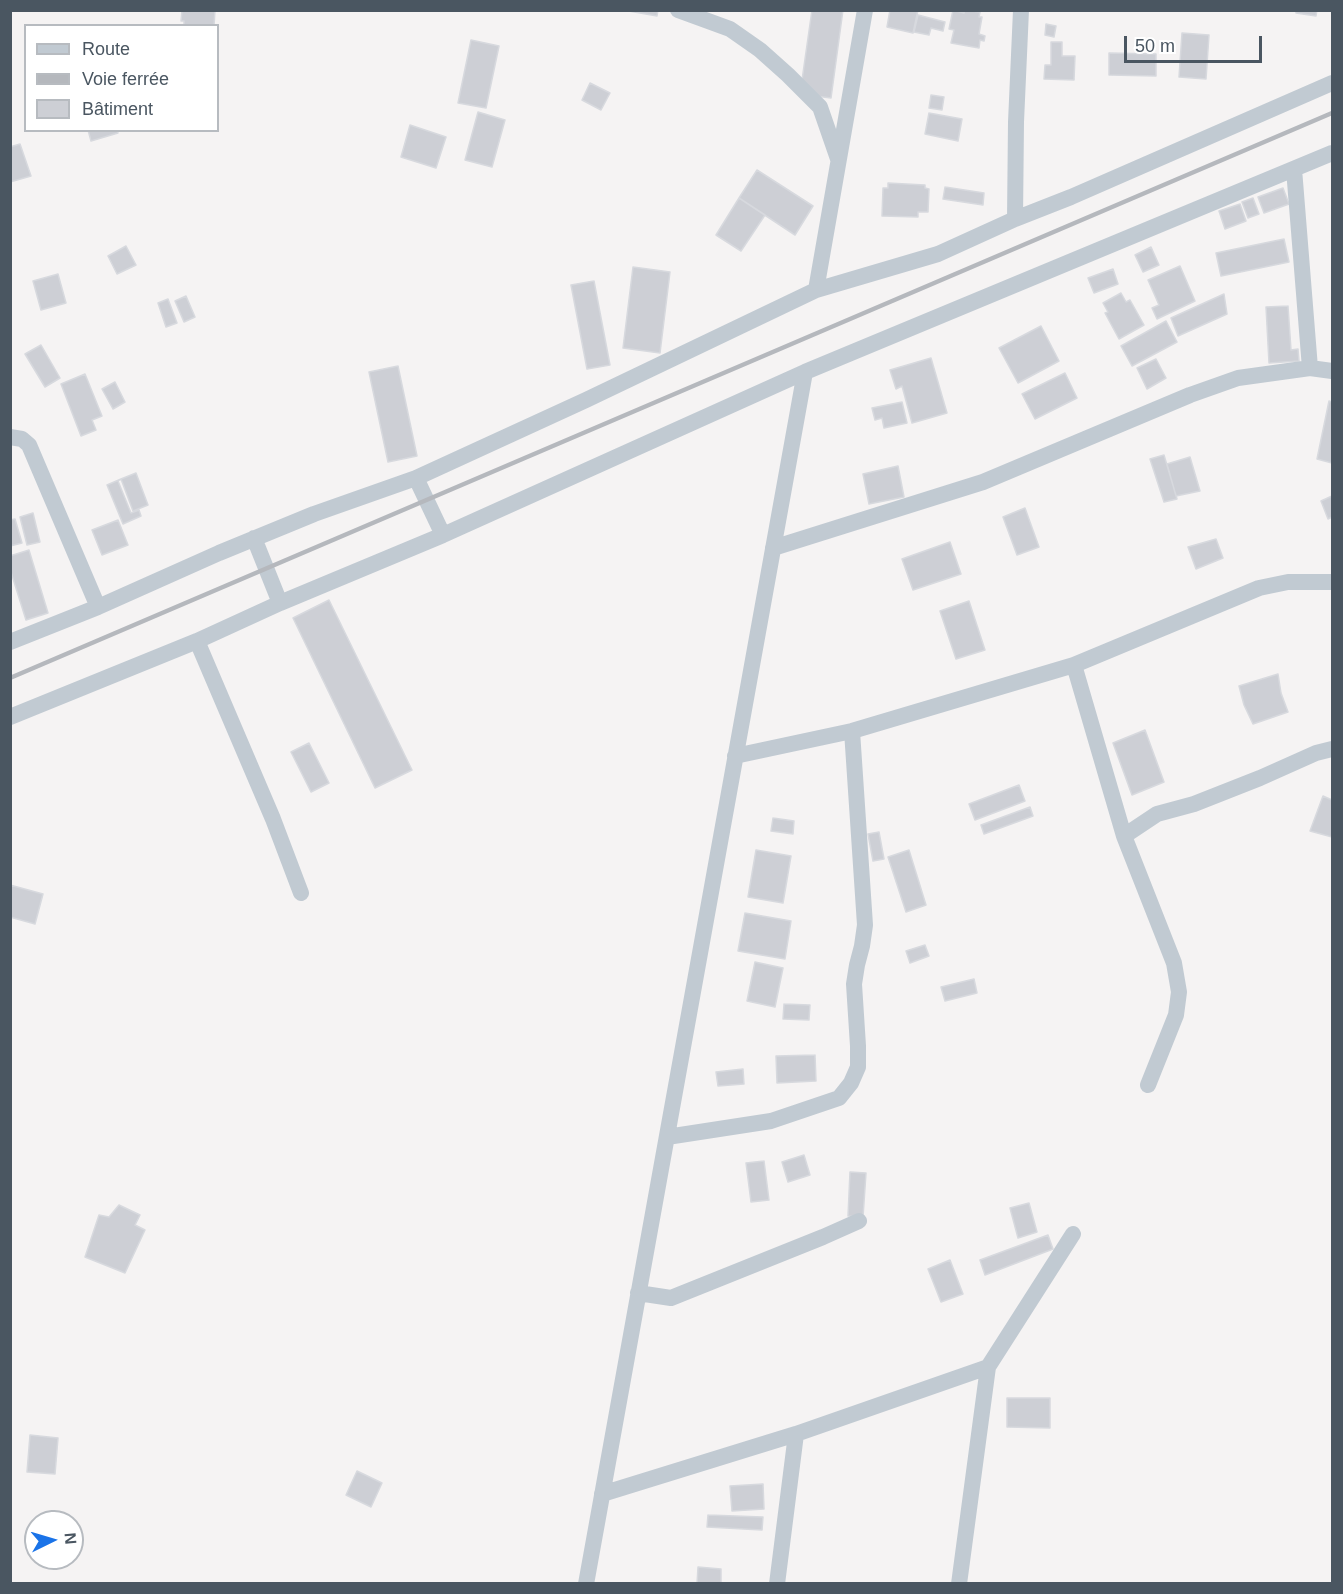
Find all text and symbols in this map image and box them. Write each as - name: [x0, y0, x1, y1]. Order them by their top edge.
- legend: [24, 24, 219, 132]
- scale bar: [1127, 24, 1265, 62]
- text: 50 m: [1135, 36, 1175, 56]
- text: Route: [82, 39, 130, 59]
- text: Voie ferrée: [82, 69, 169, 89]
- text: Bâtiment: [82, 99, 153, 119]
- north arrow: [24, 1510, 84, 1570]
- text: N: [61, 1532, 79, 1545]

